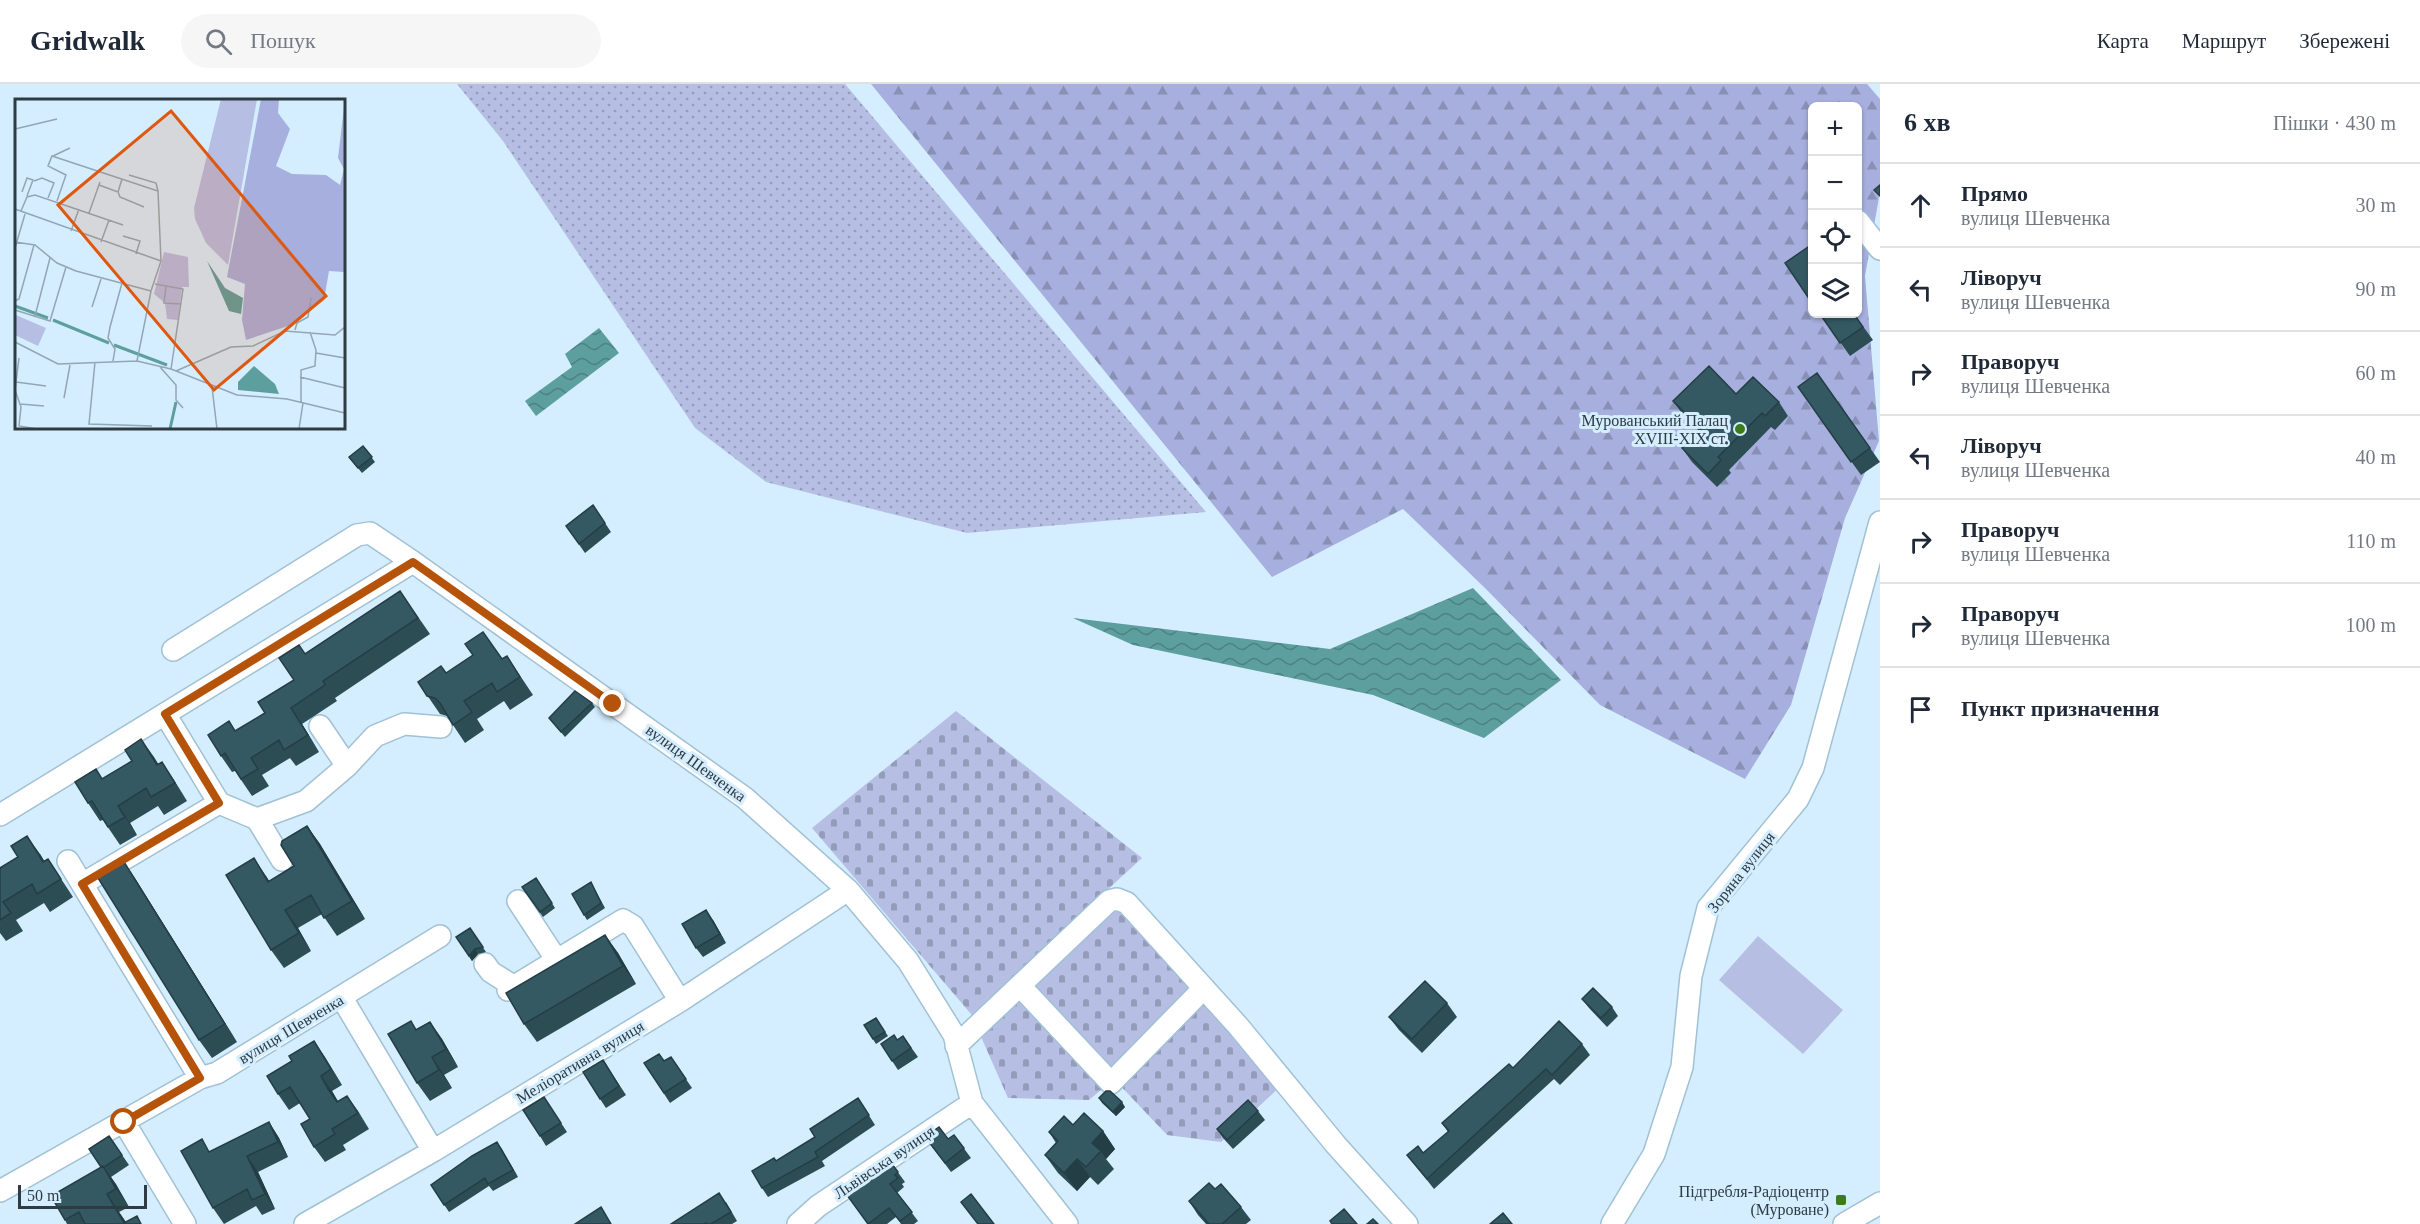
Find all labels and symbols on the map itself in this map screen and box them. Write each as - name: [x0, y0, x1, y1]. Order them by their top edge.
- inset map: [15, 99, 345, 429]
- place label: Мурованський Палац XVIII-XIX ст.: [1581, 412, 1728, 447]
- marker: Мурованський Палац XVIII-XIX ст.: [1733, 422, 1747, 436]
- route end: [599, 690, 625, 716]
- street label: вулиця Шевченка: [642, 721, 749, 806]
- street label: Зоряна вулиця: [1704, 828, 1779, 916]
- street label: вулиця Шевченка: [235, 991, 347, 1068]
- street label: Меліоративна вулиця: [513, 1017, 648, 1108]
- route start: [110, 1108, 136, 1134]
- street label: Львівська вулиця: [831, 1122, 939, 1203]
- scale bar: [18, 1182, 147, 1210]
- place label: Підгребля-Радіоцентр (Муроване): [1679, 1183, 1829, 1219]
- marker: Підгребля-Радіоцентр (Муроване): [1834, 1193, 1848, 1207]

